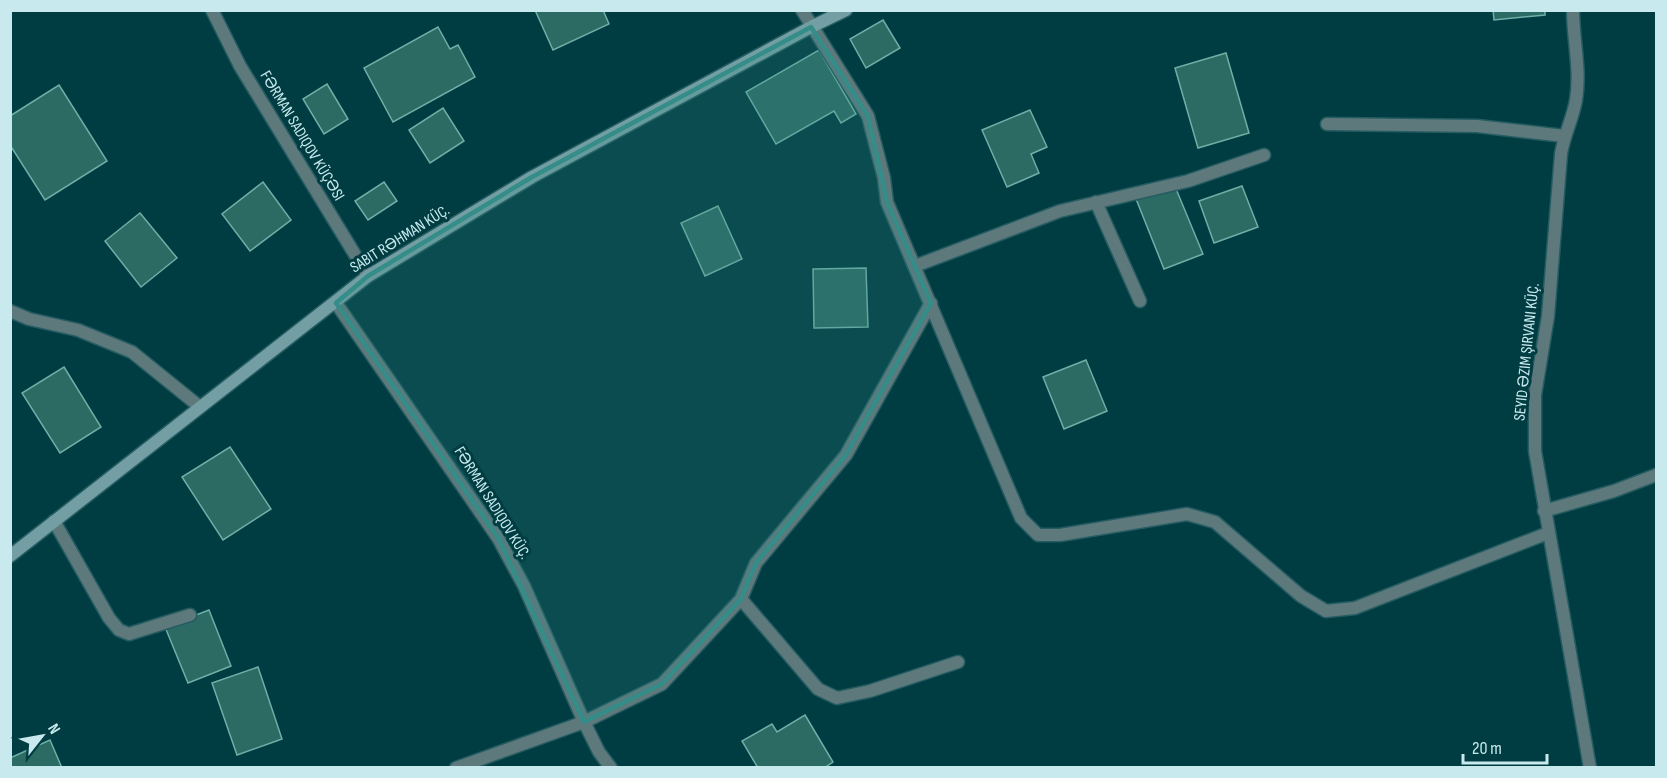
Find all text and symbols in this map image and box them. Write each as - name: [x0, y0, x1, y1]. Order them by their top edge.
- street label: FƏRMAN SADIQOV KÜÇƏSI: [256, 68, 348, 204]
- street label: SABIT RƏHMAN KÜÇ.: [347, 201, 453, 277]
- street label: SEYID ƏZIM ŞIRVANI KÜÇ.: [1510, 282, 1544, 422]
- street label: FƏRMAN SADIQOV KÜÇ.: [450, 443, 534, 563]
- north arrow: [12, 706, 72, 766]
- text: N: [43, 720, 64, 738]
- scale bar: [1463, 727, 1547, 765]
- text: 20 m: [1472, 738, 1502, 759]

